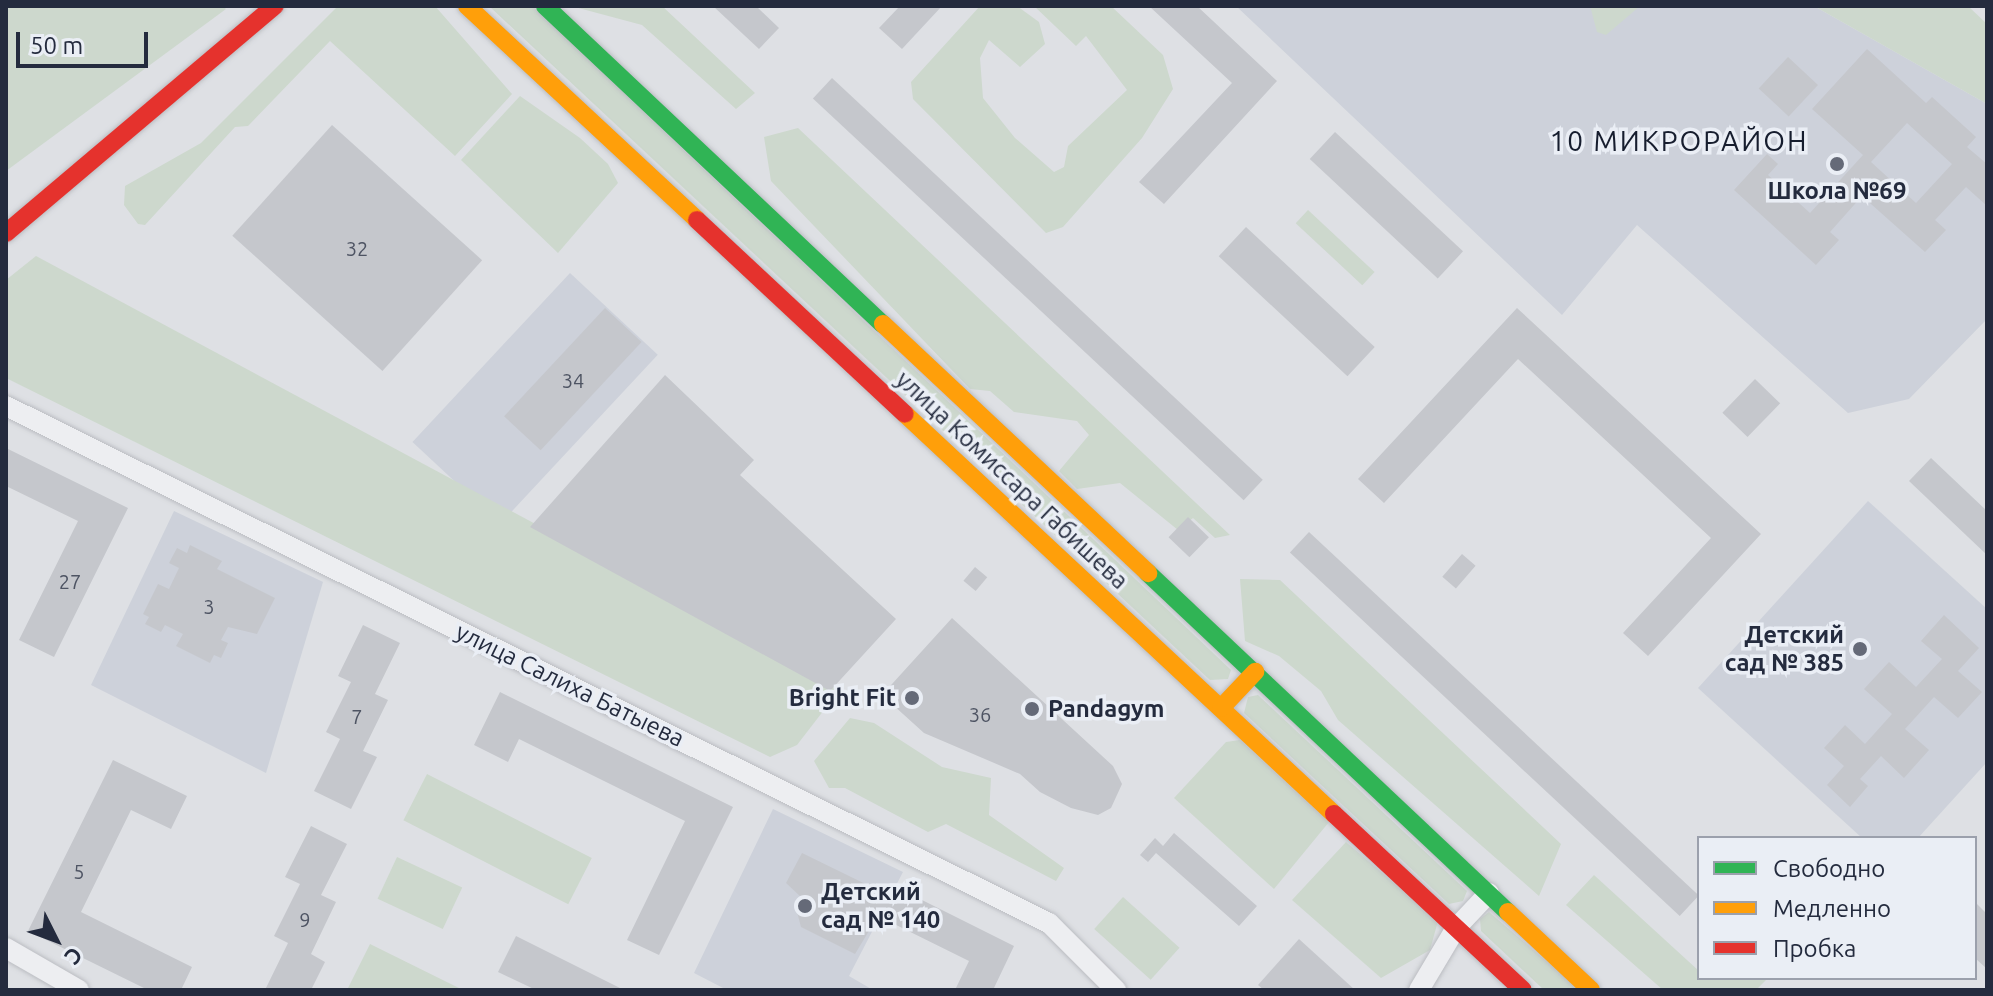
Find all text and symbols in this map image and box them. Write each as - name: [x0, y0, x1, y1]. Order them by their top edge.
- scale bar: [20, 16, 152, 66]
- text: 50 m: [30, 32, 83, 59]
- district label: 10 МИКРОРАЙОН: [1550, 124, 1808, 158]
- marker: Школа №69: [1828, 155, 1846, 173]
- place label: Школа №69: [1768, 177, 1906, 205]
- house number: 32: [346, 236, 368, 260]
- street label: улица Комиссара Габишева: [890, 365, 1134, 595]
- house number: 34: [562, 368, 584, 392]
- house number: 27: [59, 569, 81, 593]
- house number: 3: [203, 594, 215, 618]
- street label: улица Салиха Батыева: [451, 617, 689, 753]
- place label: Детский сад № 385: [1725, 621, 1844, 677]
- marker: Детский сад № 385: [1851, 640, 1869, 658]
- place label: Bright Fit: [789, 684, 896, 712]
- marker: Bright Fit: [903, 689, 921, 707]
- place label: Pandagym: [1048, 695, 1165, 723]
- marker: Pandagym: [1023, 700, 1041, 718]
- house number: 36: [969, 702, 991, 726]
- house number: 7: [351, 704, 363, 728]
- legend: [1697, 836, 1977, 980]
- text: Свободно: [1773, 855, 1885, 882]
- house number: 5: [73, 859, 85, 883]
- place label: Детский сад № 140: [821, 878, 940, 934]
- text: Медленно: [1773, 895, 1891, 922]
- marker: Детский сад № 140: [796, 897, 814, 915]
- north arrow: [16, 900, 96, 980]
- house number: 9: [299, 907, 311, 931]
- text: Пробка: [1773, 935, 1856, 962]
- text: С: [60, 943, 88, 970]

